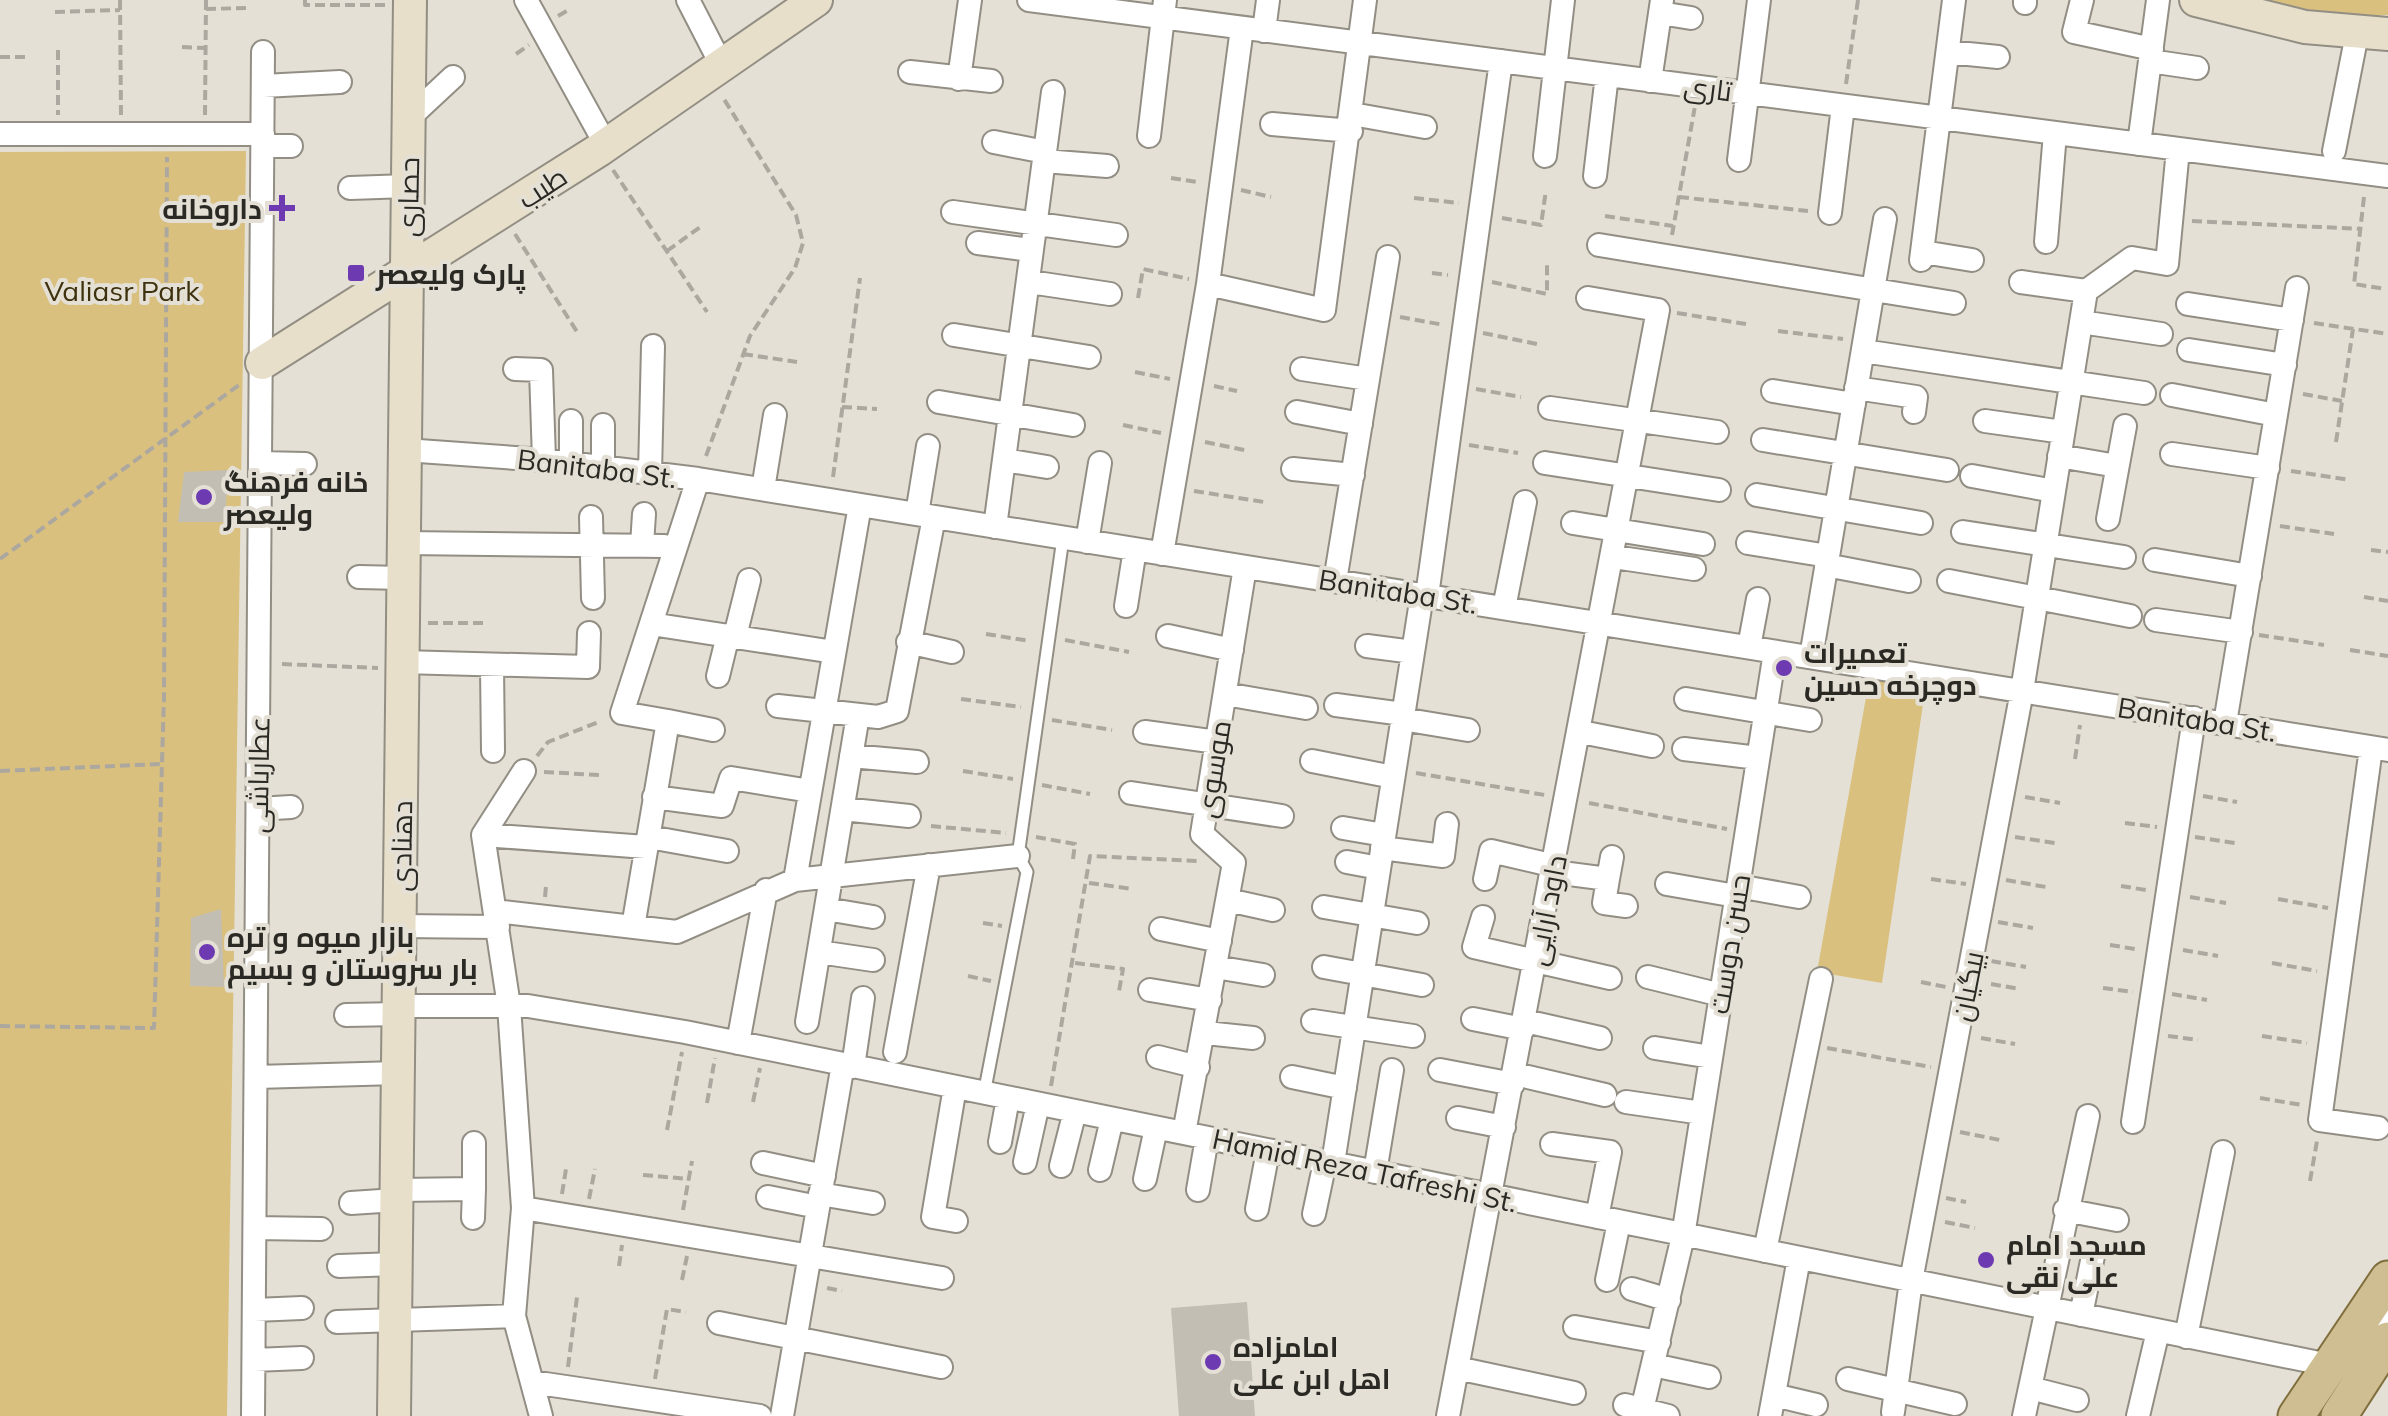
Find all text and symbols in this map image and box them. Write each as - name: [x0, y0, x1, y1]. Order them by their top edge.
- street label: تاری: [1682, 68, 1735, 108]
- street label: حصاری: [390, 157, 426, 237]
- street label: طیب: [511, 158, 573, 216]
- place label: داروخانه: [162, 191, 262, 226]
- marker: داروخانه: [271, 197, 293, 219]
- place label: پارک ولیعصر: [375, 256, 526, 294]
- marker: پارک ولیعصر: [345, 262, 367, 284]
- park label: Valiasr Park: [44, 273, 200, 308]
- street label: Banitaba St.: [515, 441, 679, 495]
- place label: خانه فرهنگ ولیعصر: [223, 464, 369, 531]
- marker: خانه فرهنگ ولیعصر: [193, 486, 215, 508]
- street label: Banitaba St.: [1316, 561, 1480, 621]
- place label: تعمیرات دوچرخه حسین: [1804, 635, 1977, 705]
- marker: تعمیرات دوچرخه حسین: [1773, 657, 1795, 679]
- street label: Banitaba St.: [2115, 689, 2279, 749]
- street label: عطارباشی: [239, 716, 277, 834]
- street label: موسوی: [1188, 718, 1238, 820]
- street label: دهنادی: [383, 800, 419, 892]
- street label: داود آرایی: [1518, 852, 1574, 968]
- street label: حسن دوست: [1701, 872, 1757, 1016]
- place label: بازار میوه و تره بار سروستان و بسیم: [227, 919, 478, 989]
- marker: بازار میوه و تره بار سروستان و بسیم: [196, 941, 218, 963]
- street label: بیگیان: [1943, 948, 1991, 1024]
- street label: Hamid Reza Tafreshi St.: [1209, 1121, 1521, 1219]
- place label: مسجد امام علی نقی: [2006, 1227, 2147, 1294]
- marker: مسجد امام علی نقی: [1975, 1249, 1997, 1271]
- place label: امامزاده اهل ابن علی: [1233, 1329, 1390, 1396]
- marker: امامزاده اهل ابن علی: [1202, 1351, 1224, 1373]

